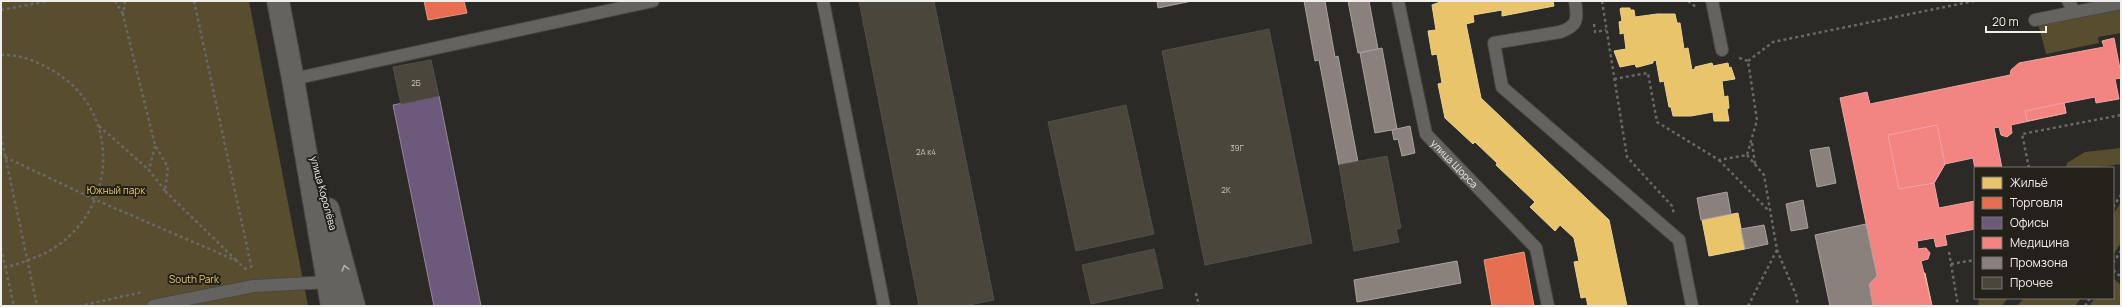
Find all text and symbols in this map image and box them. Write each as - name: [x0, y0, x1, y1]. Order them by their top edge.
- scale bar: [1986, 8, 2046, 34]
- text: 20 m: [1992, 13, 2019, 30]
- house number: 2Б: [411, 77, 421, 88]
- street label: улица Щорса: [1428, 136, 1481, 191]
- house number: 39Г: [1230, 142, 1245, 153]
- house number: 2А к4: [916, 146, 936, 157]
- street label: улица Королёва: [307, 154, 341, 232]
- legend: [1974, 167, 2114, 299]
- text: Жильё: [2010, 174, 2048, 191]
- park label: Южный парк: [87, 183, 146, 197]
- house number: 2К: [1221, 184, 1231, 195]
- text: Торговля: [2010, 194, 2063, 211]
- text: Офисы: [2010, 214, 2049, 231]
- text: Медицина: [2010, 234, 2069, 251]
- text: Промзона: [2010, 254, 2068, 271]
- one-way arrow: [341, 265, 349, 271]
- park label: South Park: [169, 272, 220, 286]
- text: Прочее: [2010, 274, 2053, 291]

